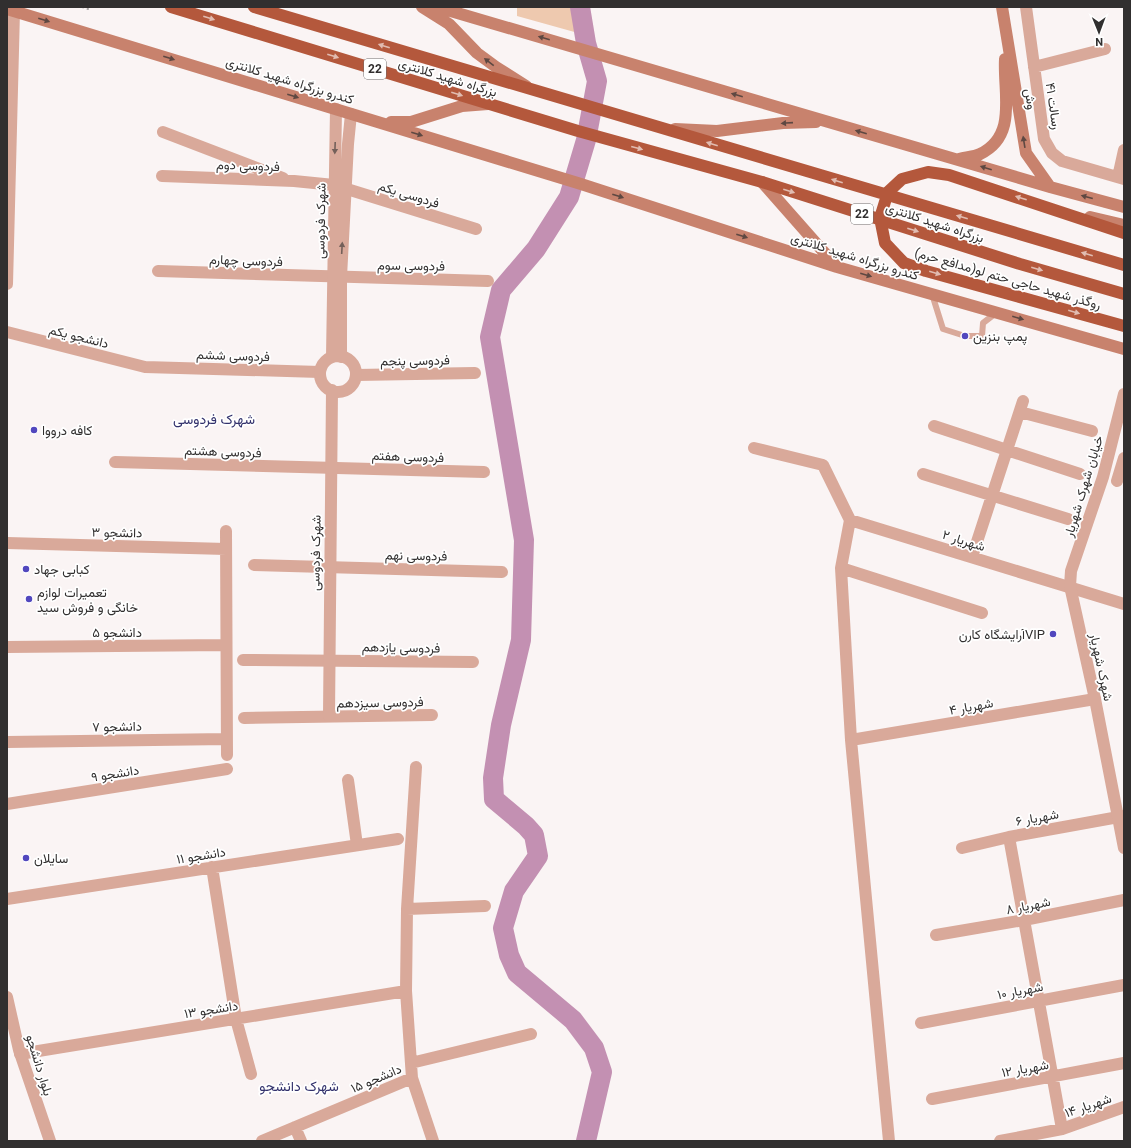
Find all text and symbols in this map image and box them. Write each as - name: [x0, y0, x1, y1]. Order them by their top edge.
- north arrow: [1079, 12, 1119, 52]
- one-way arrow: [203, 15, 215, 21]
- one-way arrow: [39, 17, 51, 23]
- text: N: [1095, 32, 1103, 49]
- one-way arrow: [538, 35, 550, 41]
- one-way arrow: [378, 43, 390, 49]
- street label: کندرو بزرگراه شهید کلانتری: [223, 53, 356, 111]
- one-way arrow: [327, 53, 339, 59]
- street label: بزرگراه شهید کلانتری: [396, 54, 499, 103]
- one-way arrow: [163, 55, 175, 61]
- one-way arrow: [484, 58, 495, 66]
- road number: 22: [364, 59, 386, 79]
- street label: ۴۱ رسالت: [1039, 81, 1065, 131]
- street label: وش: [1017, 87, 1041, 112]
- one-way arrow: [452, 91, 464, 97]
- one-way arrow: [730, 92, 742, 98]
- one-way arrow: [287, 93, 299, 99]
- one-way arrow: [781, 120, 793, 127]
- one-way arrow: [855, 128, 868, 134]
- one-way arrow: [411, 132, 423, 138]
- one-way arrow: [1021, 136, 1027, 148]
- one-way arrow: [706, 141, 718, 147]
- one-way arrow: [332, 142, 338, 155]
- one-way arrow: [631, 145, 644, 151]
- street label: فردوسی دوم: [216, 156, 280, 178]
- one-way arrow: [980, 165, 992, 171]
- street label: فردوسی یکم: [375, 177, 442, 215]
- one-way arrow: [831, 178, 843, 184]
- street label: شهرک فردوسی: [311, 183, 333, 259]
- one-way arrow: [784, 188, 796, 194]
- one-way arrow: [612, 193, 624, 199]
- one-way arrow: [1081, 194, 1093, 200]
- one-way arrow: [1014, 195, 1026, 201]
- street label: بزرگراه شهید کلانتری: [883, 199, 986, 249]
- road number: 22: [851, 204, 873, 224]
- one-way arrow: [956, 214, 968, 220]
- one-way arrow: [908, 227, 920, 233]
- street label: کندرو بزرگراه شهید کلانتری: [788, 229, 921, 287]
- one-way arrow: [736, 233, 748, 239]
- one-way arrow: [339, 242, 346, 254]
- street label: روگذر شهید حاجی حتم لو(مدافع حرم): [912, 244, 1103, 316]
- street label: فردوسی چهارم: [209, 251, 283, 273]
- one-way arrow: [1080, 251, 1092, 257]
- street label: فردوسی سوم: [377, 256, 445, 278]
- one-way arrow: [1032, 266, 1044, 272]
- one-way arrow: [929, 271, 942, 277]
- one-way arrow: [860, 272, 872, 278]
- one-way arrow: [1068, 309, 1080, 315]
- one-way arrow: [1012, 315, 1024, 321]
- street label: دانشجو یکم: [47, 321, 111, 355]
- place label: پمپ بنزین: [973, 328, 1027, 348]
- marker: پمپ بنزین: [960, 331, 970, 341]
- street label: فردوسی ششم: [196, 346, 270, 368]
- street label: فردوسی پنجم: [380, 351, 450, 373]
- district label: شهرک فردوسی: [173, 410, 255, 432]
- place label: کافه درووا: [42, 422, 93, 442]
- marker: کافه درووا: [29, 425, 39, 435]
- street label: خیابان شهرک شهریار: [1060, 433, 1110, 541]
- street label: فردوسی هشتم: [184, 442, 262, 464]
- street label: فردوسی هفتم: [371, 447, 445, 469]
- street label: شهرک فردوسی: [306, 515, 328, 591]
- street label: دانشجو ۳: [91, 524, 142, 544]
- street label: ۲ شهریار: [939, 526, 987, 558]
- street label: فردوسی نهم: [385, 546, 447, 568]
- place label: کبابی جهاد: [34, 561, 90, 581]
- marker: کبابی جهاد: [21, 564, 31, 574]
- place label: تعمیرات لوازم خانگی و فروش سید: [37, 584, 138, 619]
- marker: تعمیرات لوازم خانگی و فروش سید: [24, 594, 34, 604]
- street label: دانشجو ۵: [92, 624, 142, 644]
- place label: آرایشگاه کارنVIP: [959, 626, 1045, 646]
- marker: آرایشگاه کارنVIP: [1048, 629, 1058, 639]
- street label: شهرک شهریار: [1083, 631, 1117, 703]
- street label: فردوسی یازدهم: [362, 638, 440, 660]
- street label: فردوسی سیزدهم: [336, 693, 424, 715]
- street label: شهریار ۴: [948, 694, 995, 722]
- street label: دانشجو ۷: [92, 718, 142, 738]
- street label: دانشجو ۹: [90, 761, 141, 789]
- street label: شهریار ۶: [1014, 805, 1060, 833]
- street label: دانشجو ۱۱: [175, 843, 227, 871]
- place label: سایلان: [34, 850, 68, 870]
- marker: سایلان: [21, 853, 31, 863]
- street label: شهریار ۸: [1004, 893, 1052, 921]
- street label: شهریار ۱۰: [996, 978, 1045, 1006]
- street label: دانشجو ۱۳: [183, 997, 240, 1025]
- street label: بلوار دانشجو: [19, 1032, 57, 1099]
- street label: شهریار ۱۲: [1000, 1056, 1051, 1084]
- street label: دانشجو ۱۵: [348, 1060, 405, 1099]
- district label: شهرک دانشجو: [259, 1077, 339, 1099]
- street label: شهریار ۱۴: [1063, 1090, 1115, 1124]

